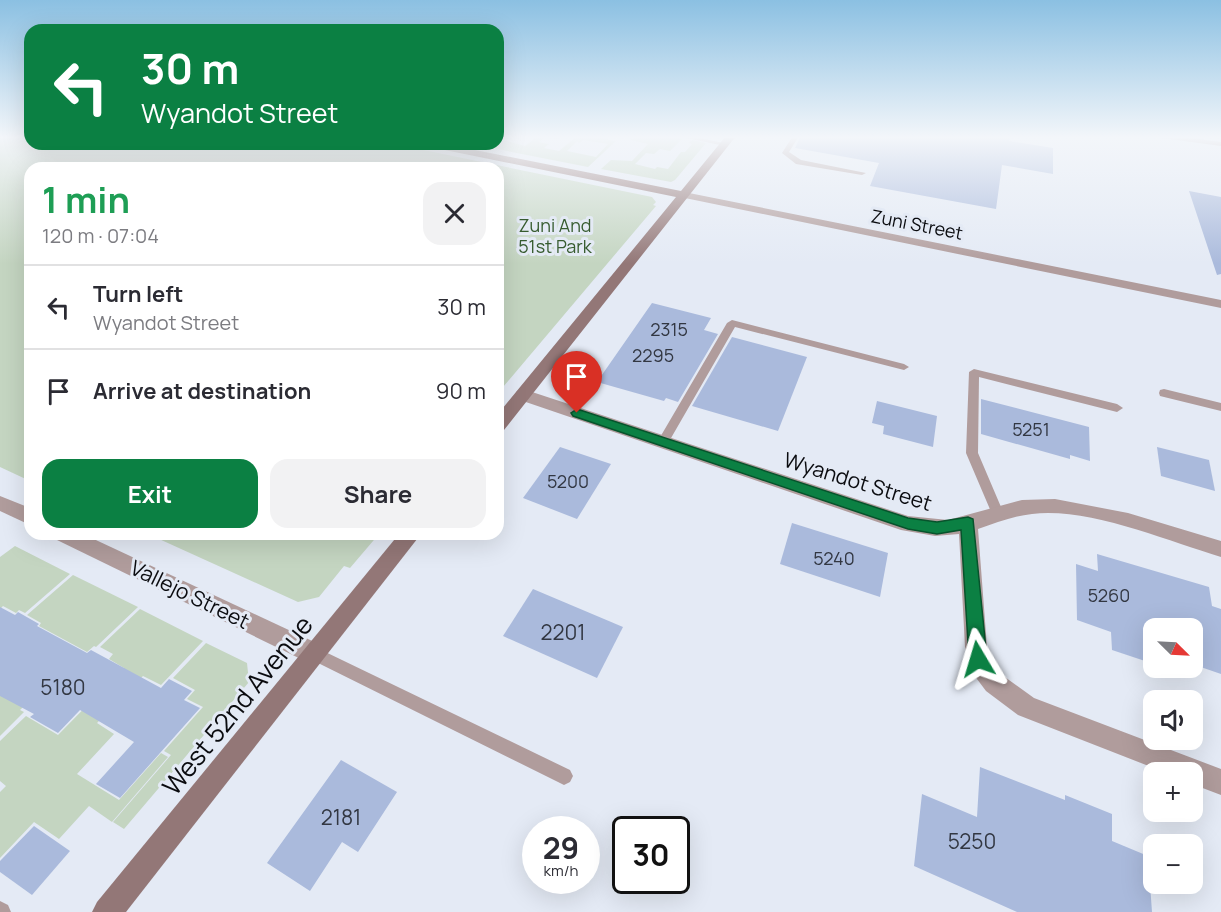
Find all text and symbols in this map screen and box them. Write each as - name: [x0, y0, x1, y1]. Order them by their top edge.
- text: 30 m: [141, 39, 239, 97]
- icon: left: [42, 48, 120, 126]
- text: Wyandot Street: [141, 94, 338, 131]
- text: 1 min: [42, 175, 130, 224]
- button: close: [423, 182, 486, 245]
- street label: Zuni Street: [869, 203, 965, 245]
- park label: Zuni And 51st Park: [518, 213, 593, 258]
- text: 120 m · 07:04: [42, 222, 159, 249]
- text: Turn left: [93, 279, 183, 309]
- icon: left: [42, 291, 75, 324]
- text: 30 m: [437, 292, 486, 322]
- text: Wyandot Street: [93, 309, 239, 336]
- house number: 2315: [650, 317, 688, 341]
- house number: 2295: [632, 343, 674, 367]
- pin: [551, 351, 602, 413]
- icon: arrive: [560, 360, 593, 393]
- icon: arrive: [42, 375, 75, 408]
- text: Arrive at destination: [93, 376, 311, 406]
- text: 90 m: [436, 376, 486, 406]
- house number: 5251: [1012, 417, 1050, 441]
- street label: Wyandot Street: [780, 445, 936, 517]
- button: Exit: [42, 459, 258, 528]
- button: Share: [270, 459, 486, 528]
- house number: 5200: [547, 469, 589, 493]
- house number: 5240: [813, 546, 855, 570]
- street label: Vallejo Street: [126, 553, 254, 635]
- house number: 5260: [1088, 583, 1130, 607]
- street label: West 52nd Avenue: [153, 608, 321, 802]
- house number: 2201: [541, 618, 585, 646]
- north arrow: [1143, 618, 1203, 678]
- map controls: [1143, 618, 1203, 894]
- position arrow: [946, 627, 1010, 691]
- house number: 5180: [40, 673, 86, 701]
- button: sound: [1143, 690, 1203, 750]
- button: +: [1143, 762, 1203, 822]
- house number: 2181: [321, 803, 361, 831]
- speed limit sign: 30: [612, 816, 690, 894]
- text: 29: [543, 827, 579, 868]
- house number: 5250: [948, 827, 996, 855]
- button: −: [1143, 834, 1203, 894]
- text: km/h: [544, 860, 578, 881]

